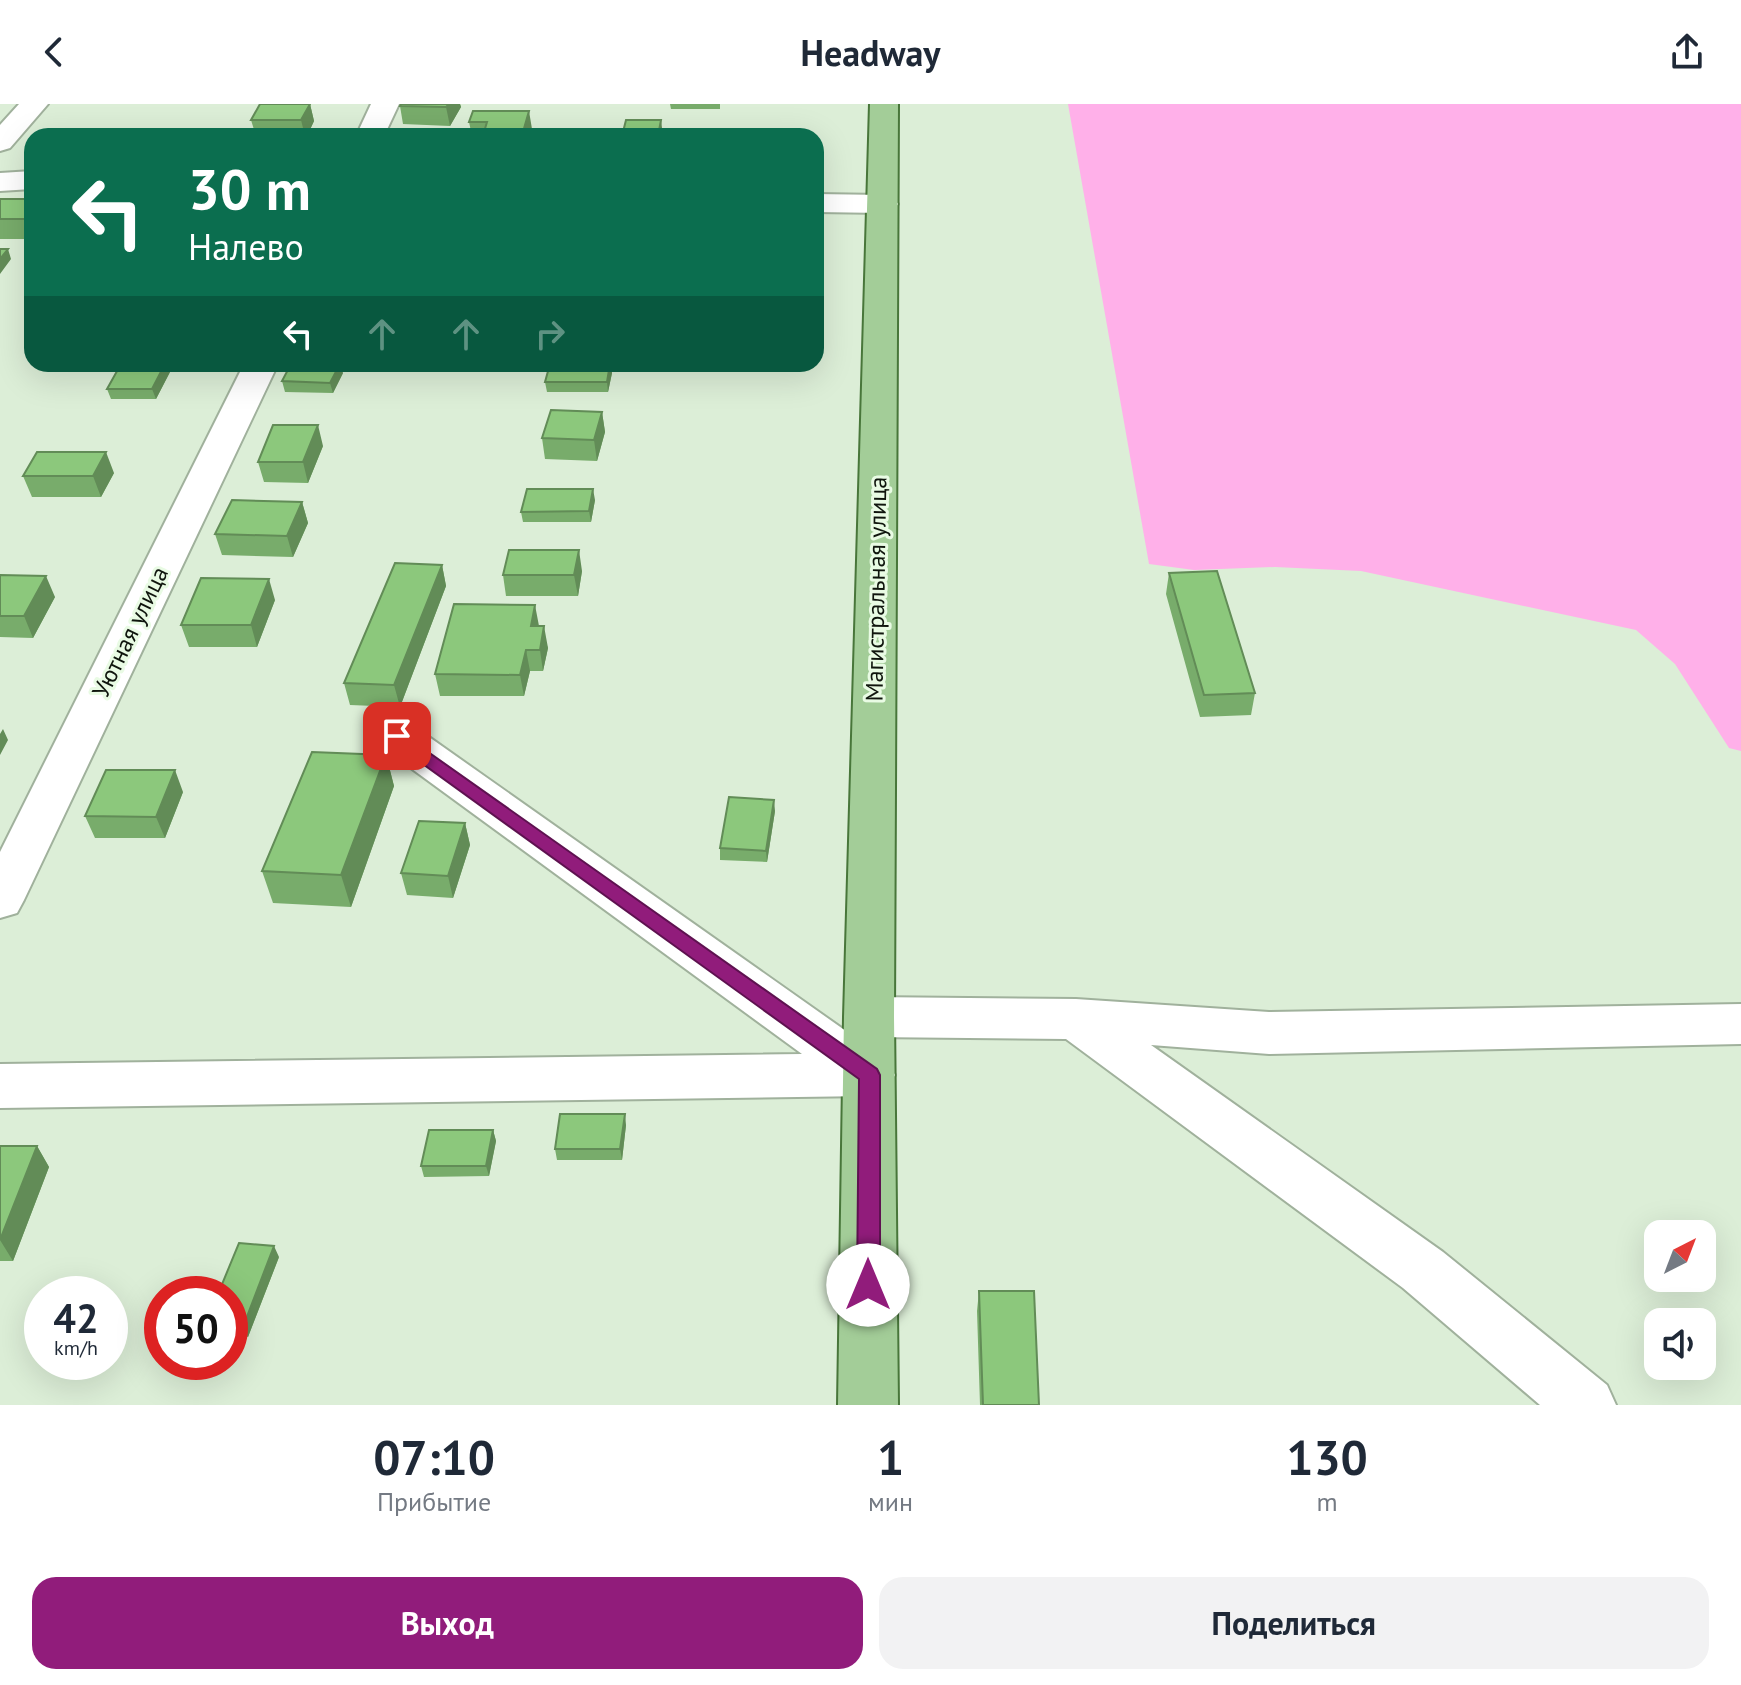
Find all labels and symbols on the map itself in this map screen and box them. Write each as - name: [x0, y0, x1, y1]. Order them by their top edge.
- street label: Магистральная улица: [859, 476, 893, 702]
- street label: Уютная улица: [85, 561, 175, 703]
- pin: [363, 702, 431, 770]
- north arrow: [1644, 1220, 1716, 1292]
- position arrow: [826, 1243, 910, 1327]
- speed limit sign: 50: [144, 1276, 248, 1380]

